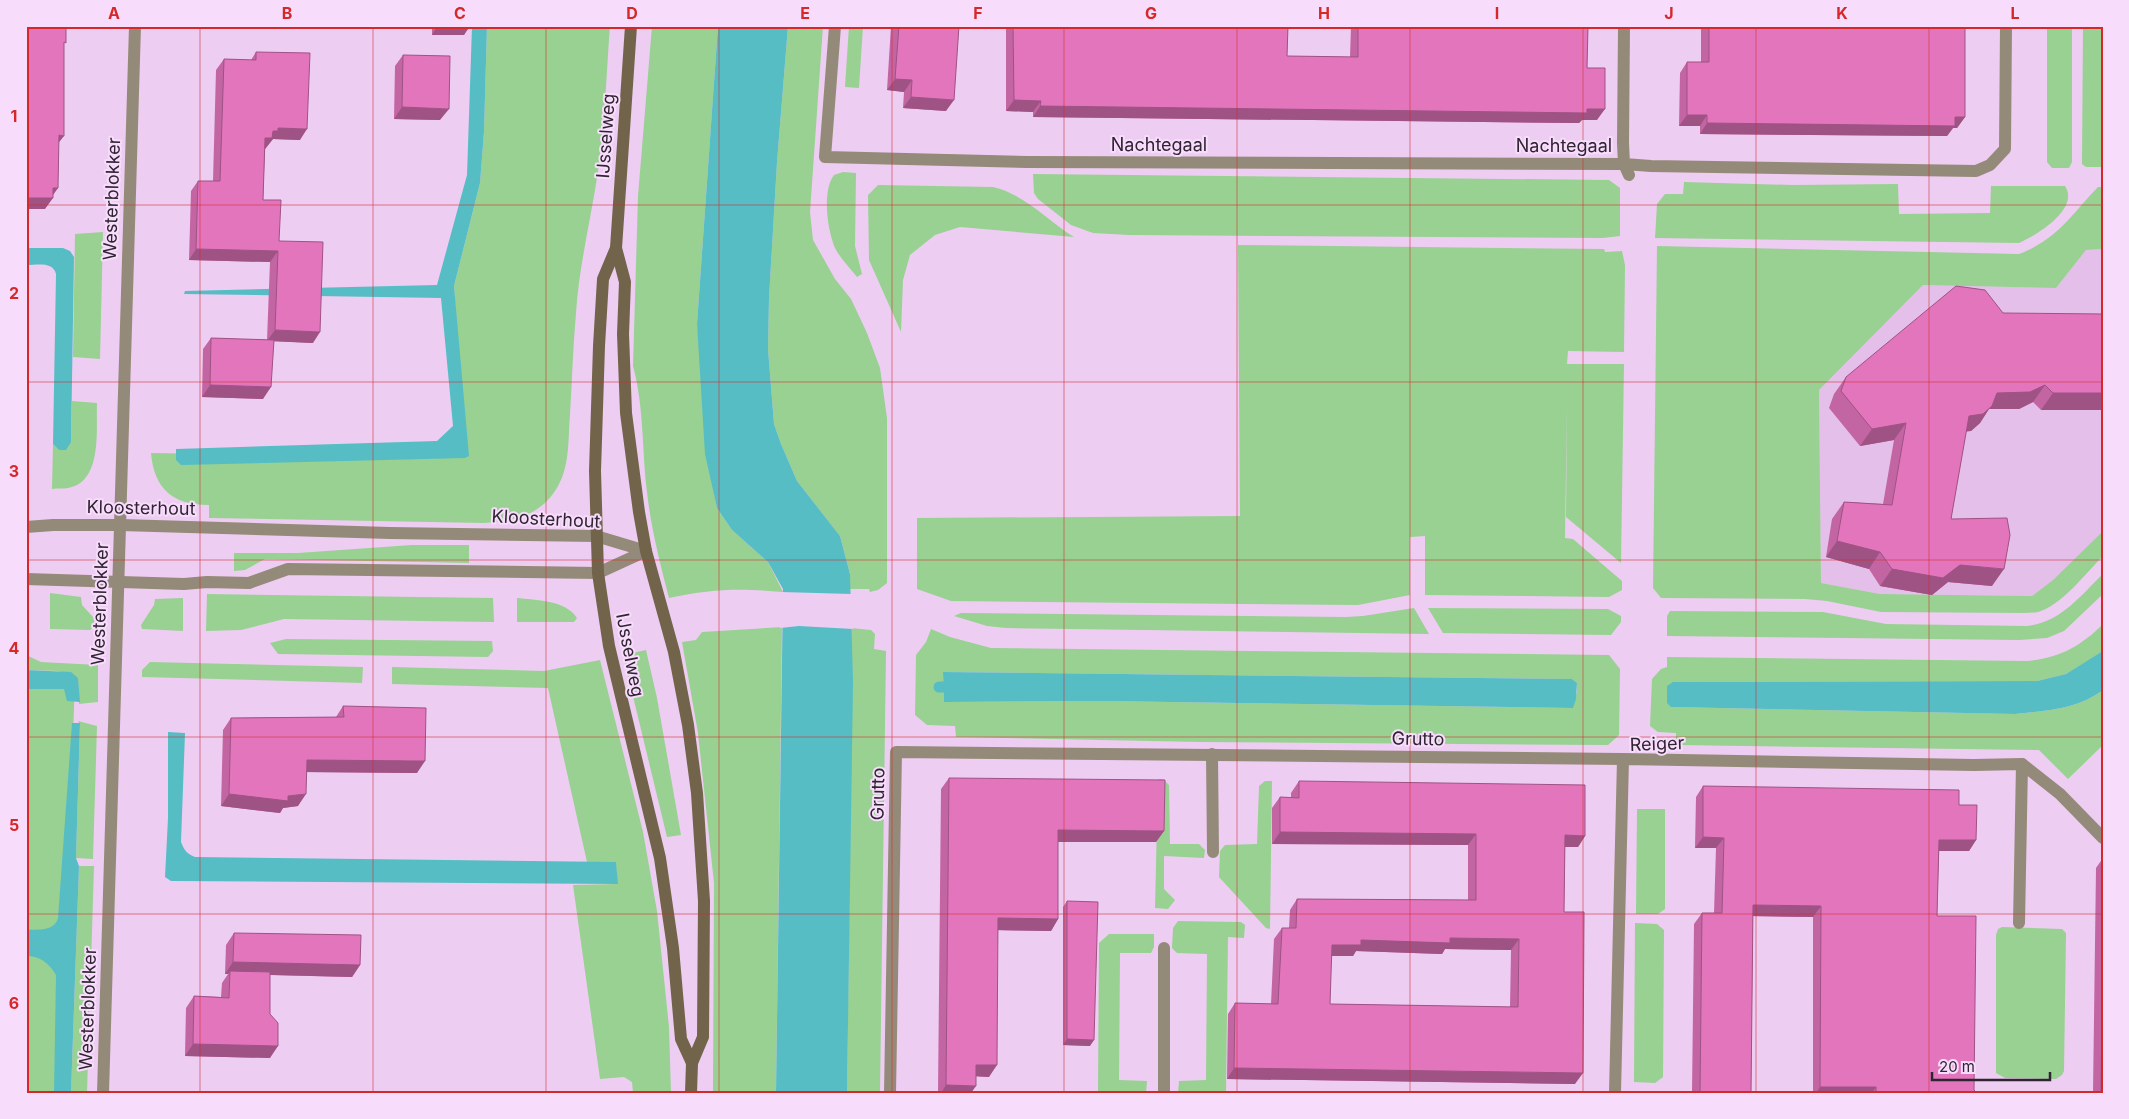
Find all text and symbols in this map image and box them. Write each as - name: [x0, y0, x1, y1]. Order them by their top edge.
- text: A: [108, 3, 120, 23]
- text: B: [282, 3, 292, 23]
- text: C: [454, 3, 466, 23]
- text: D: [626, 3, 638, 23]
- text: E: [800, 3, 810, 23]
- text: F: [973, 3, 983, 23]
- text: G: [1145, 3, 1157, 23]
- text: H: [1318, 3, 1330, 23]
- text: I: [1495, 3, 1499, 23]
- text: J: [1664, 3, 1674, 23]
- text: K: [1836, 3, 1848, 23]
- text: L: [2010, 3, 2020, 23]
- street label: IJsselweg: [592, 93, 619, 179]
- text: 1: [11, 106, 17, 126]
- street label: Nachtegaal: [1111, 134, 1207, 155]
- street label: Nachtegaal: [1516, 135, 1612, 156]
- street label: Westerblokker: [99, 137, 124, 261]
- text: 2: [9, 283, 19, 303]
- text: 3: [9, 461, 19, 481]
- street label: Kloosterhout: [86, 496, 196, 519]
- street label: Kloosterhout: [491, 505, 601, 532]
- street label: Westerblokker: [87, 542, 112, 666]
- street label: IJsselweg: [612, 611, 649, 699]
- text: 4: [9, 638, 20, 658]
- street label: Grutto: [1391, 728, 1445, 749]
- street label: Reiger: [1629, 732, 1685, 755]
- street label: Grutto: [867, 767, 888, 821]
- text: 5: [9, 815, 19, 835]
- street label: Westerblokker: [75, 947, 100, 1071]
- text: 6: [9, 993, 19, 1013]
- scale bar: [1932, 1049, 2049, 1081]
- text: 20 m: [1939, 1057, 1975, 1076]

